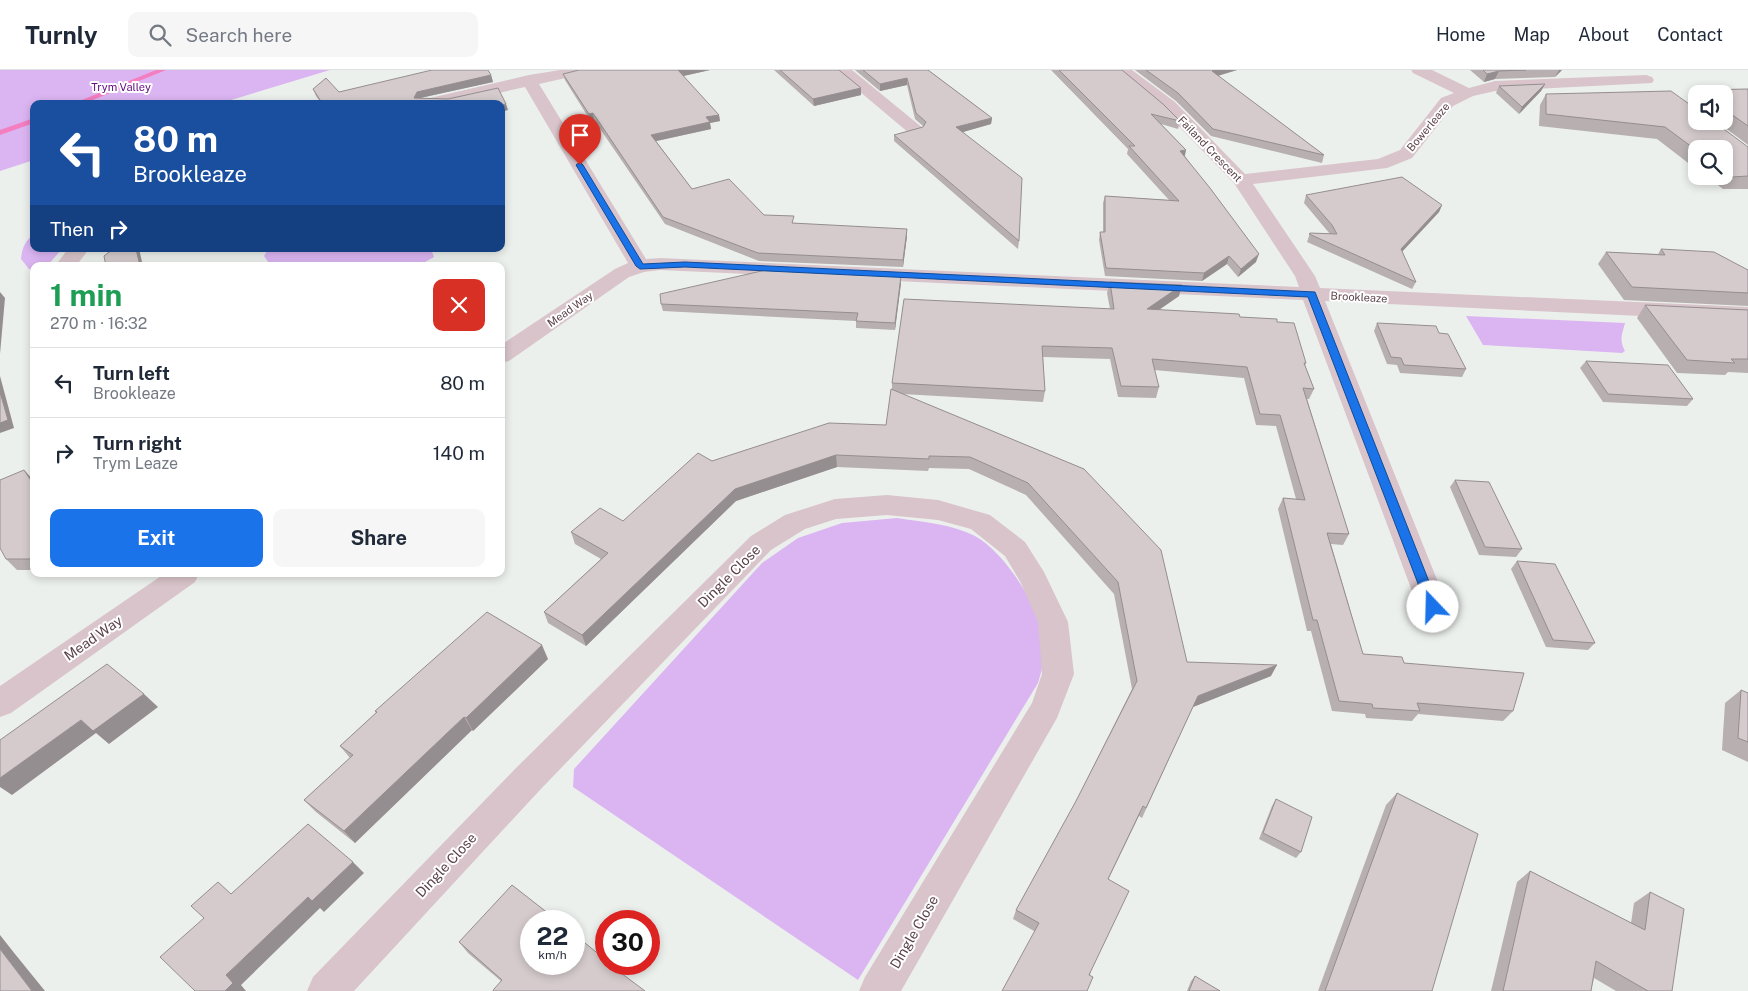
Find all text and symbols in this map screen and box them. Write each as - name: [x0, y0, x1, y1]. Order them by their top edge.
- search box: [128, 12, 478, 57]
- text: Turnly: [25, 21, 98, 49]
- icon: search: [146, 21, 174, 49]
- text: Search here: [186, 24, 292, 46]
- text: Home: [1436, 24, 1486, 45]
- text: Map: [1514, 24, 1550, 45]
- text: About: [1578, 24, 1629, 45]
- text: Contact: [1657, 24, 1723, 45]
- park label: Trym Valley: [91, 81, 151, 93]
- map controls: [1688, 85, 1733, 185]
- button: sound: [1688, 85, 1733, 130]
- street label: Bowerleaze: [1404, 100, 1452, 154]
- pin: [559, 114, 601, 165]
- street label: Failand Crescent: [1176, 114, 1244, 184]
- text: 80 m: [133, 119, 218, 160]
- icon: left: [50, 120, 115, 185]
- icon: arrive: [566, 121, 594, 149]
- button: search: [1688, 140, 1733, 185]
- text: Brookleaze: [133, 161, 247, 187]
- icon: right: [104, 215, 132, 243]
- text: Then: [50, 218, 94, 240]
- text: 1 min: [50, 277, 122, 313]
- button: close: [433, 279, 485, 331]
- street label: Mead Way: [545, 289, 595, 329]
- street label: Brookleaze: [1330, 290, 1388, 304]
- text: 270 m · 16:32: [50, 314, 147, 333]
- text: Turn left: [93, 362, 170, 384]
- icon: left: [50, 369, 78, 397]
- text: 80 m: [440, 372, 485, 394]
- text: Brookleaze: [93, 384, 176, 403]
- text: Turn right: [93, 432, 182, 454]
- icon: right: [50, 439, 78, 467]
- text: 140 m: [433, 442, 485, 464]
- text: Trym Leaze: [93, 454, 178, 473]
- button: Exit: [50, 509, 263, 567]
- button: Share: [273, 509, 485, 567]
- street label: Dingle Close: [694, 541, 764, 611]
- position arrow: [1406, 580, 1458, 632]
- street label: Mead Way: [61, 612, 125, 664]
- street label: Dingle Close: [412, 830, 480, 900]
- street label: Dingle Close: [887, 893, 941, 971]
- speed limit sign: 30: [595, 910, 660, 975]
- text: 22: [537, 921, 568, 951]
- text: km/h: [538, 948, 567, 962]

